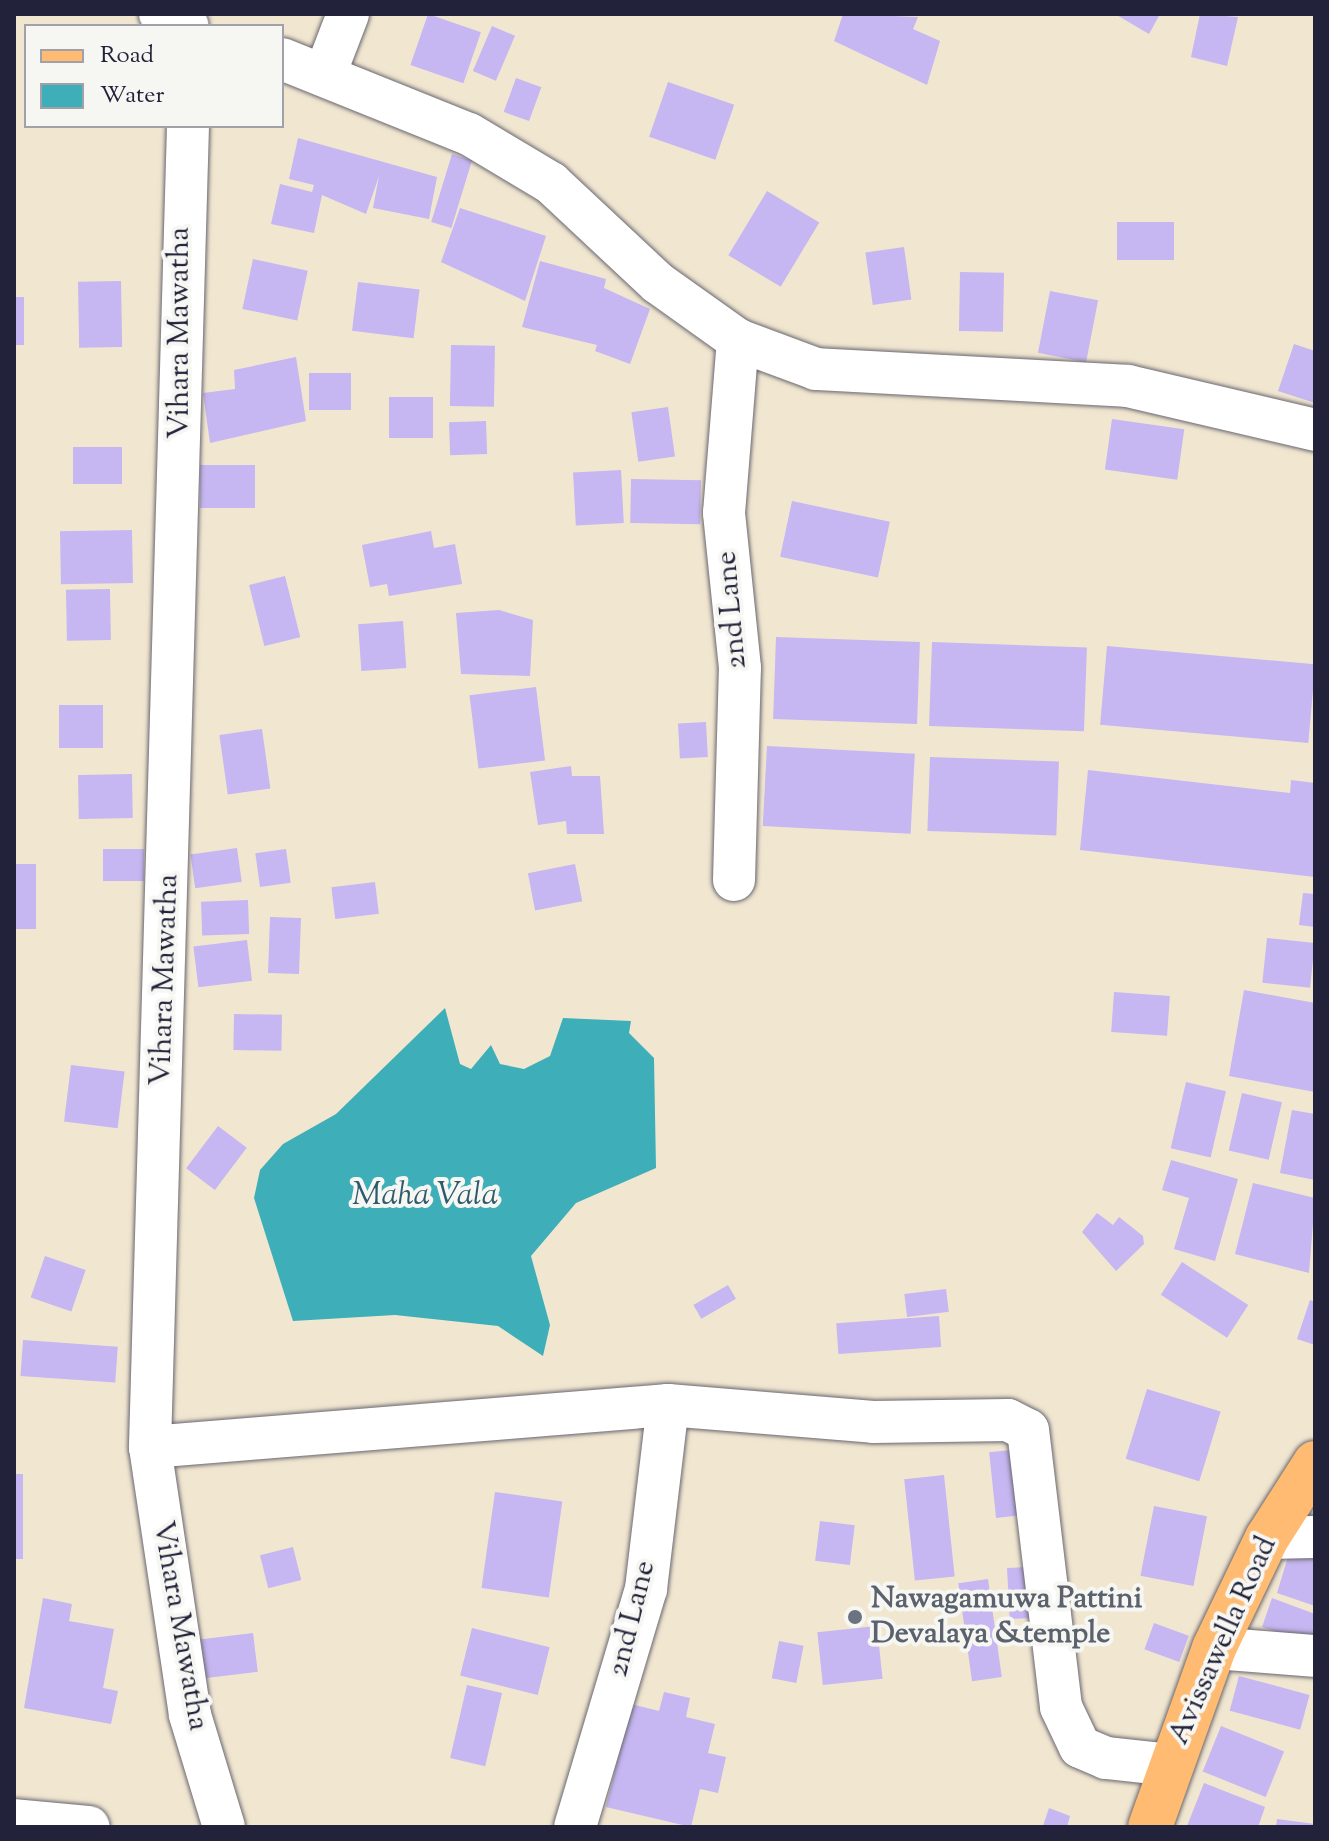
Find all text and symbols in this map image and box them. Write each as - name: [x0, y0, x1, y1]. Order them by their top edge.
- legend: [24, 24, 284, 128]
- text: Road: [100, 39, 154, 73]
- text: Water: [100, 79, 164, 113]
- street label: Vihara Mawatha: [163, 227, 199, 439]
- street label: 2nd Lane: [710, 550, 756, 670]
- street label: Vihara Mawatha: [144, 873, 188, 1087]
- water label: Maha Vala: [352, 1177, 498, 1215]
- street label: Vihara Mawatha: [143, 1518, 215, 1734]
- street label: Avissawella Road: [1162, 1531, 1286, 1751]
- street label: 2nd Lane: [601, 1557, 665, 1681]
- place label: Nawagamuwa Pattini Devalaya &temple: [871, 1582, 1142, 1652]
- marker: Nawagamuwa Pattini Devalaya &temple: [846, 1608, 864, 1626]

